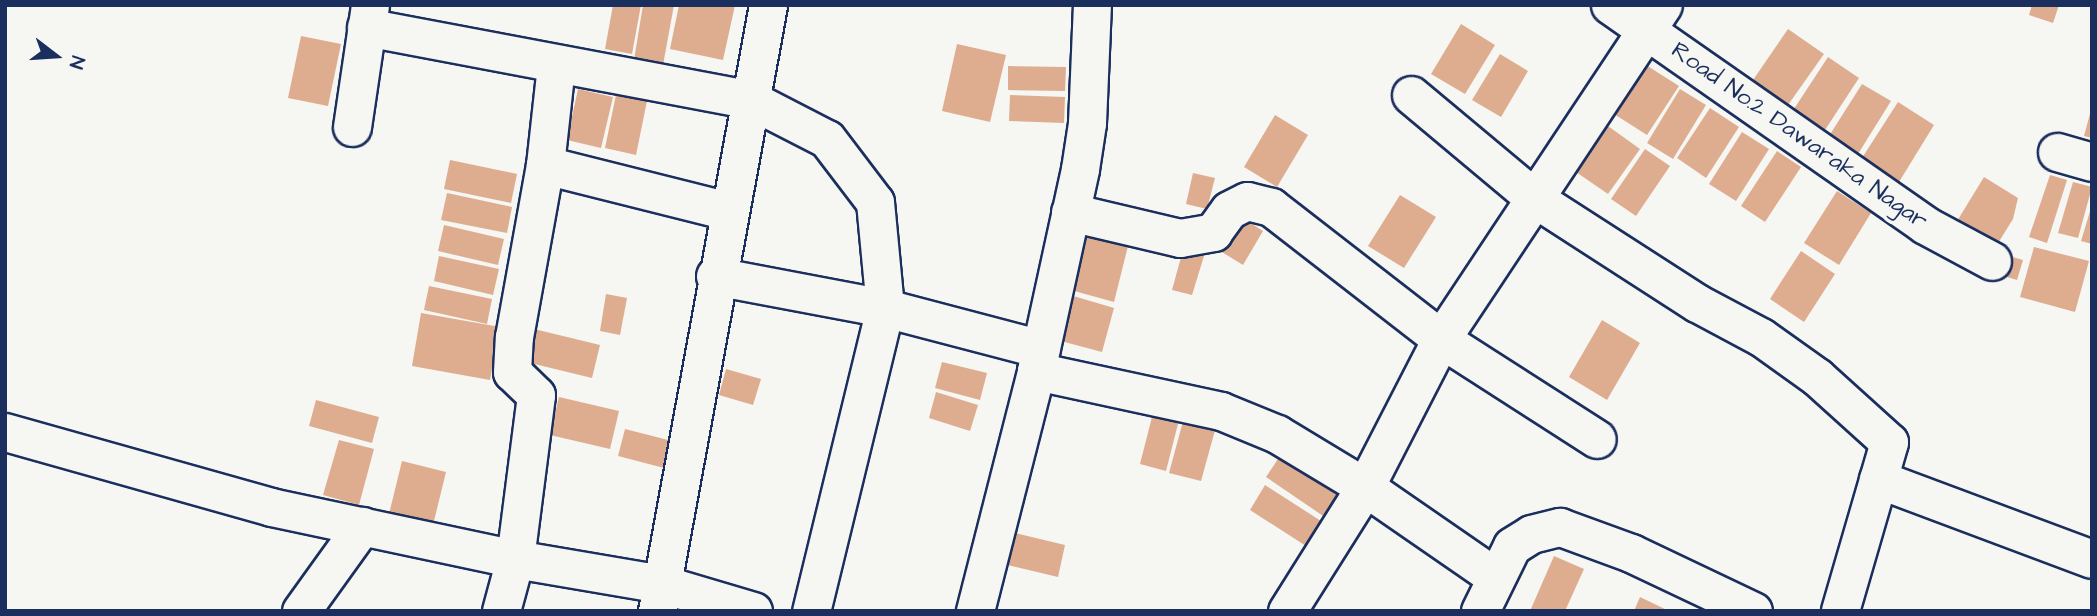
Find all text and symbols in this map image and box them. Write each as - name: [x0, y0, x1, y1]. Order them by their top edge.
- north arrow: [21, 21, 91, 91]
- street label: Road No.2 Dawaraka Nagar: [1665, 36, 1933, 236]
- text: N: [62, 53, 91, 72]

